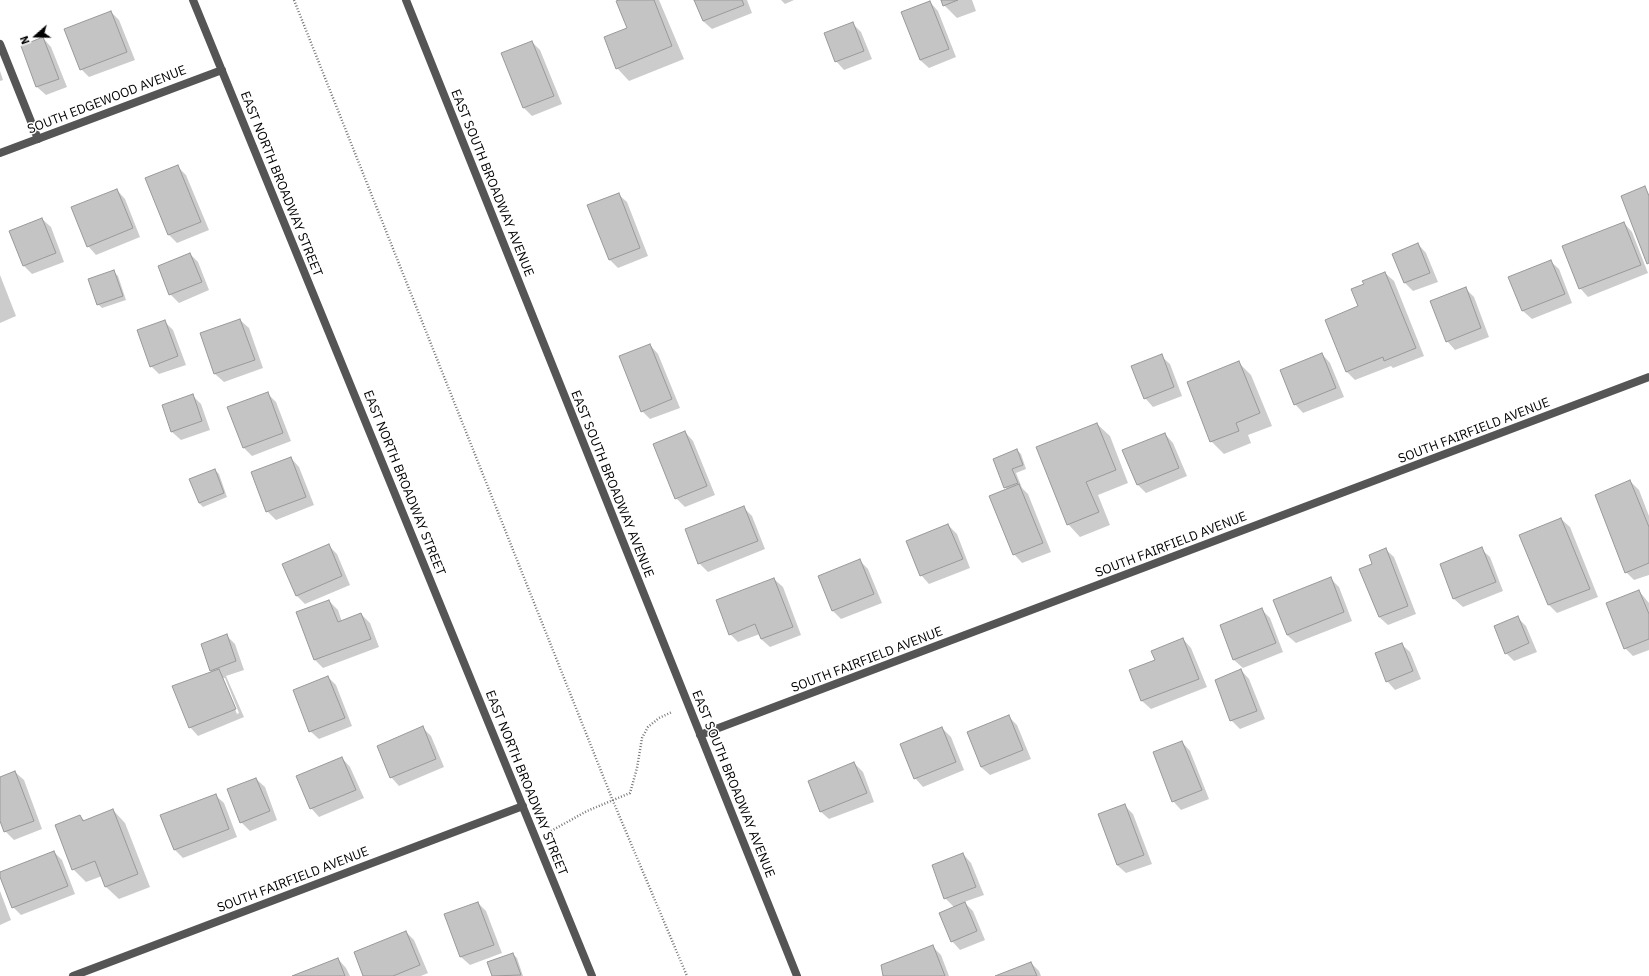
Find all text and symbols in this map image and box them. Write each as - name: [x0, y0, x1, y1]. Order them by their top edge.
- north arrow: [16, 16, 56, 56]
- text: N: [17, 34, 33, 46]
- street label: SOUTH EDGEWOOD AVENUE: [25, 62, 189, 138]
- street label: EAST SOUTH BROADWAY AVENUE: [447, 87, 537, 279]
- street label: EAST NORTH BROADWAY STREET: [237, 89, 325, 279]
- street label: EAST NORTH BROADWAY STREET: [360, 388, 448, 578]
- street label: EAST SOUTH BROADWAY AVENUE: [567, 388, 657, 580]
- street label: SOUTH FAIRFIELD AVENUE: [1396, 395, 1552, 467]
- street label: SOUTH FAIRFIELD AVENUE: [1093, 509, 1249, 581]
- street label: SOUTH FAIRFIELD AVENUE: [789, 624, 945, 696]
- street label: EAST NORTH BROADWAY STREET: [482, 688, 570, 878]
- street label: EAST SOUTH BROADWAY AVENUE: [688, 688, 778, 880]
- street label: SOUTH FAIRFIELD AVENUE: [215, 844, 371, 916]

